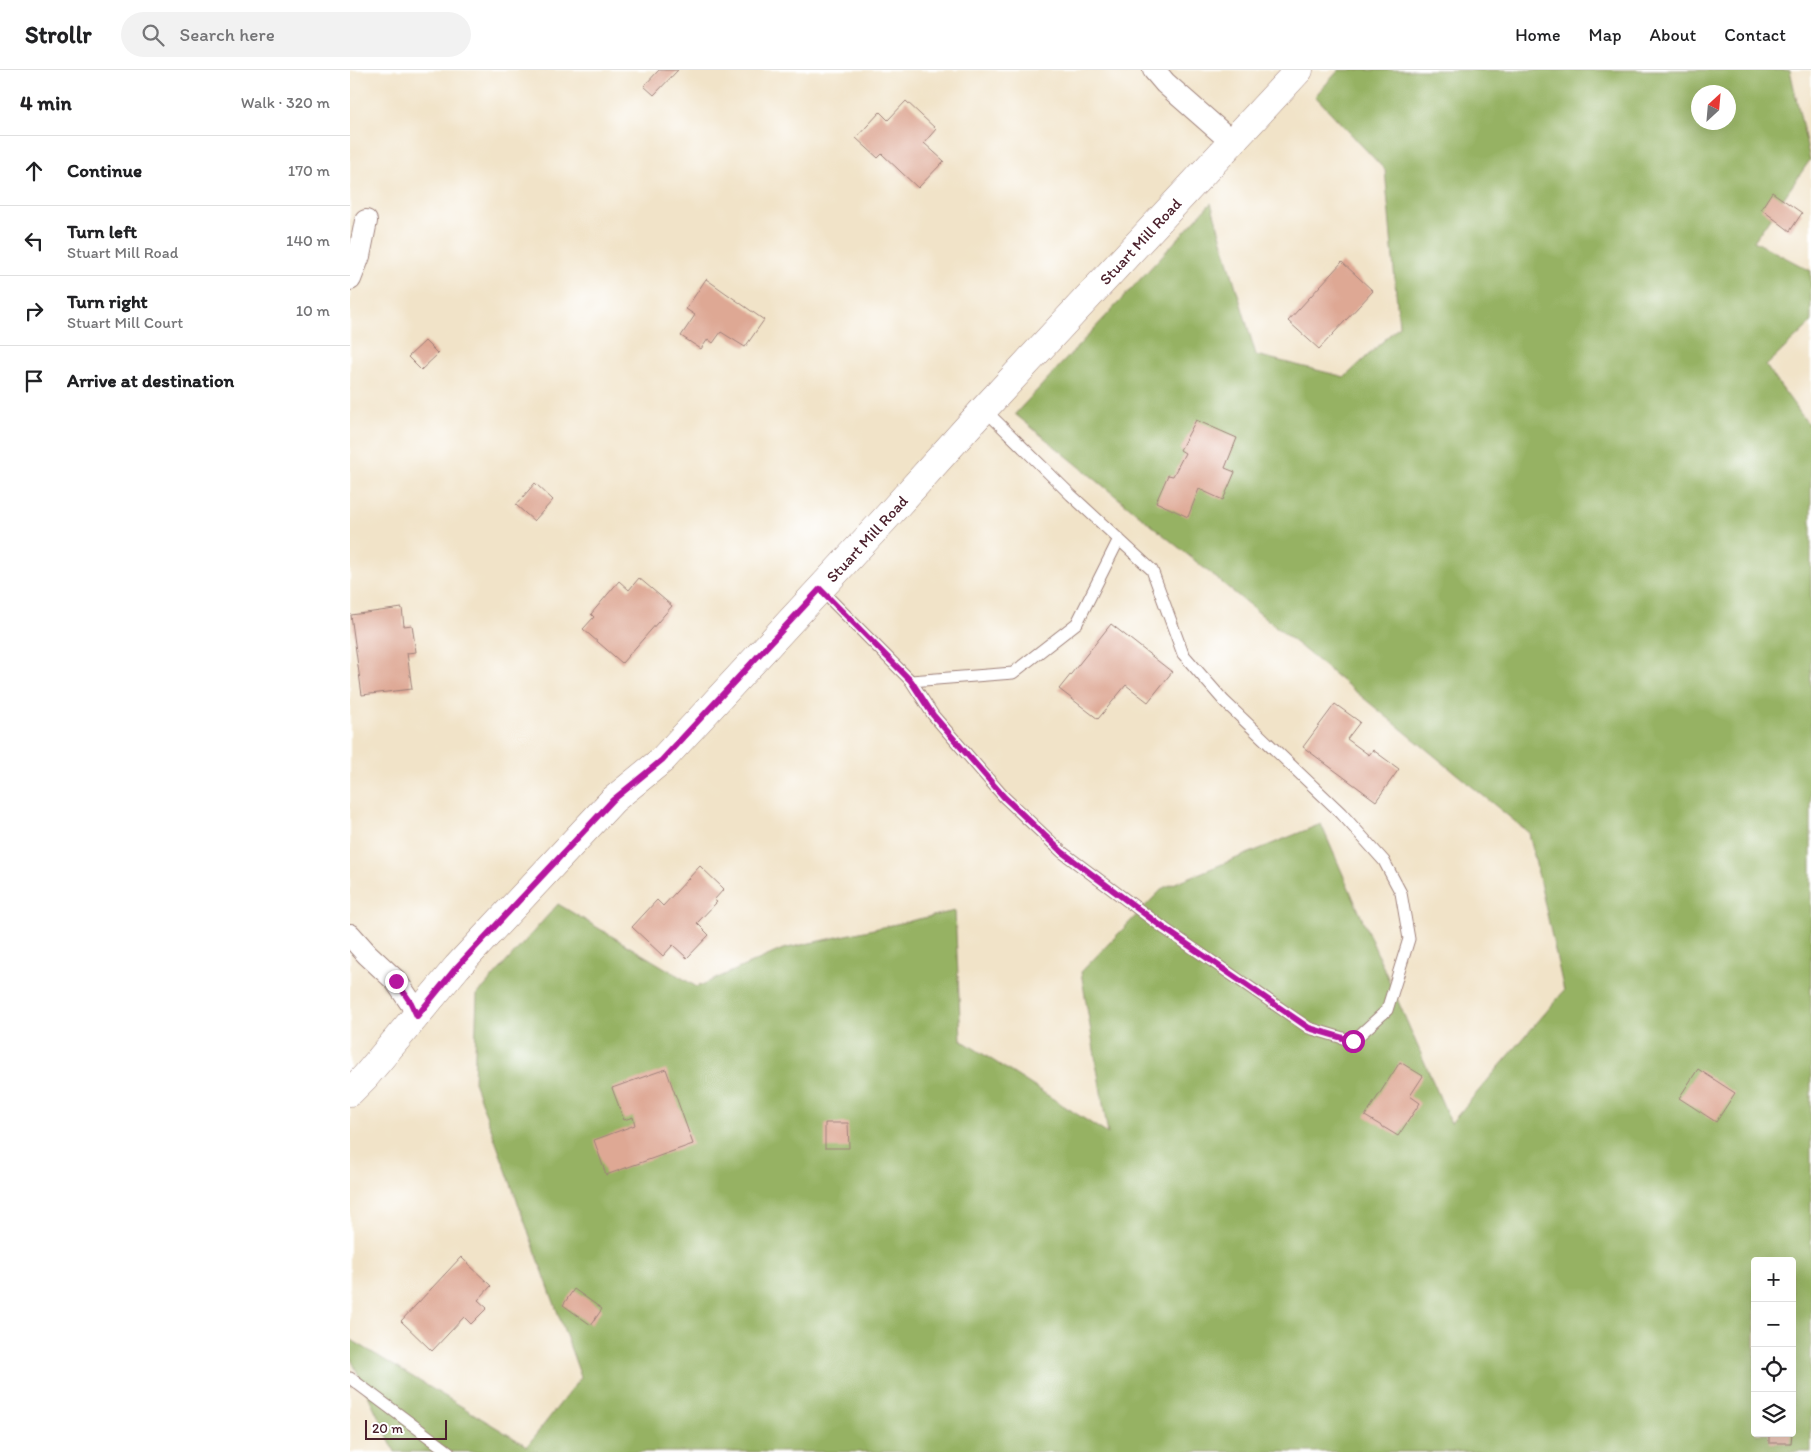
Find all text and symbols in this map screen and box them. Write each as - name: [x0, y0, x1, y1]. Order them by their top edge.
- search box: [121, 12, 471, 57]
- text: Strollr: [25, 20, 91, 49]
- icon: search: [139, 21, 167, 49]
- text: Search here: [179, 23, 275, 46]
- text: Home: [1515, 24, 1561, 46]
- text: Map: [1589, 24, 1622, 46]
- text: About: [1650, 24, 1696, 46]
- text: Contact: [1724, 24, 1786, 46]
- north arrow: [1691, 85, 1736, 130]
- text: 4 min: [20, 90, 72, 115]
- text: Walk · 320 m: [241, 93, 330, 112]
- icon: ahead: [20, 157, 48, 185]
- text: Continue: [67, 159, 142, 182]
- text: 170 m: [288, 161, 330, 180]
- street label: Stuart Mill Road: [1095, 194, 1185, 288]
- text: Turn left: [67, 220, 137, 243]
- icon: left: [20, 227, 48, 255]
- text: 140 m: [286, 231, 330, 250]
- text: Stuart Mill Road: [67, 243, 178, 262]
- text: Turn right: [67, 290, 148, 313]
- icon: right: [20, 297, 48, 325]
- text: 10 m: [296, 301, 330, 320]
- text: Stuart Mill Court: [67, 313, 183, 332]
- icon: arrive: [20, 367, 48, 395]
- text: Arrive at destination: [67, 369, 234, 392]
- street label: Stuart Mill Road: [822, 491, 912, 586]
- route end: [385, 970, 408, 993]
- route start: [1342, 1030, 1365, 1053]
- map controls: [1751, 1257, 1796, 1437]
- button: +: [1751, 1257, 1796, 1302]
- button: −: [1751, 1302, 1796, 1347]
- button: locate: [1751, 1347, 1796, 1392]
- button: layers: [1751, 1392, 1796, 1437]
- scale bar: [365, 1417, 448, 1440]
- text: 20 m: [372, 1420, 403, 1437]

